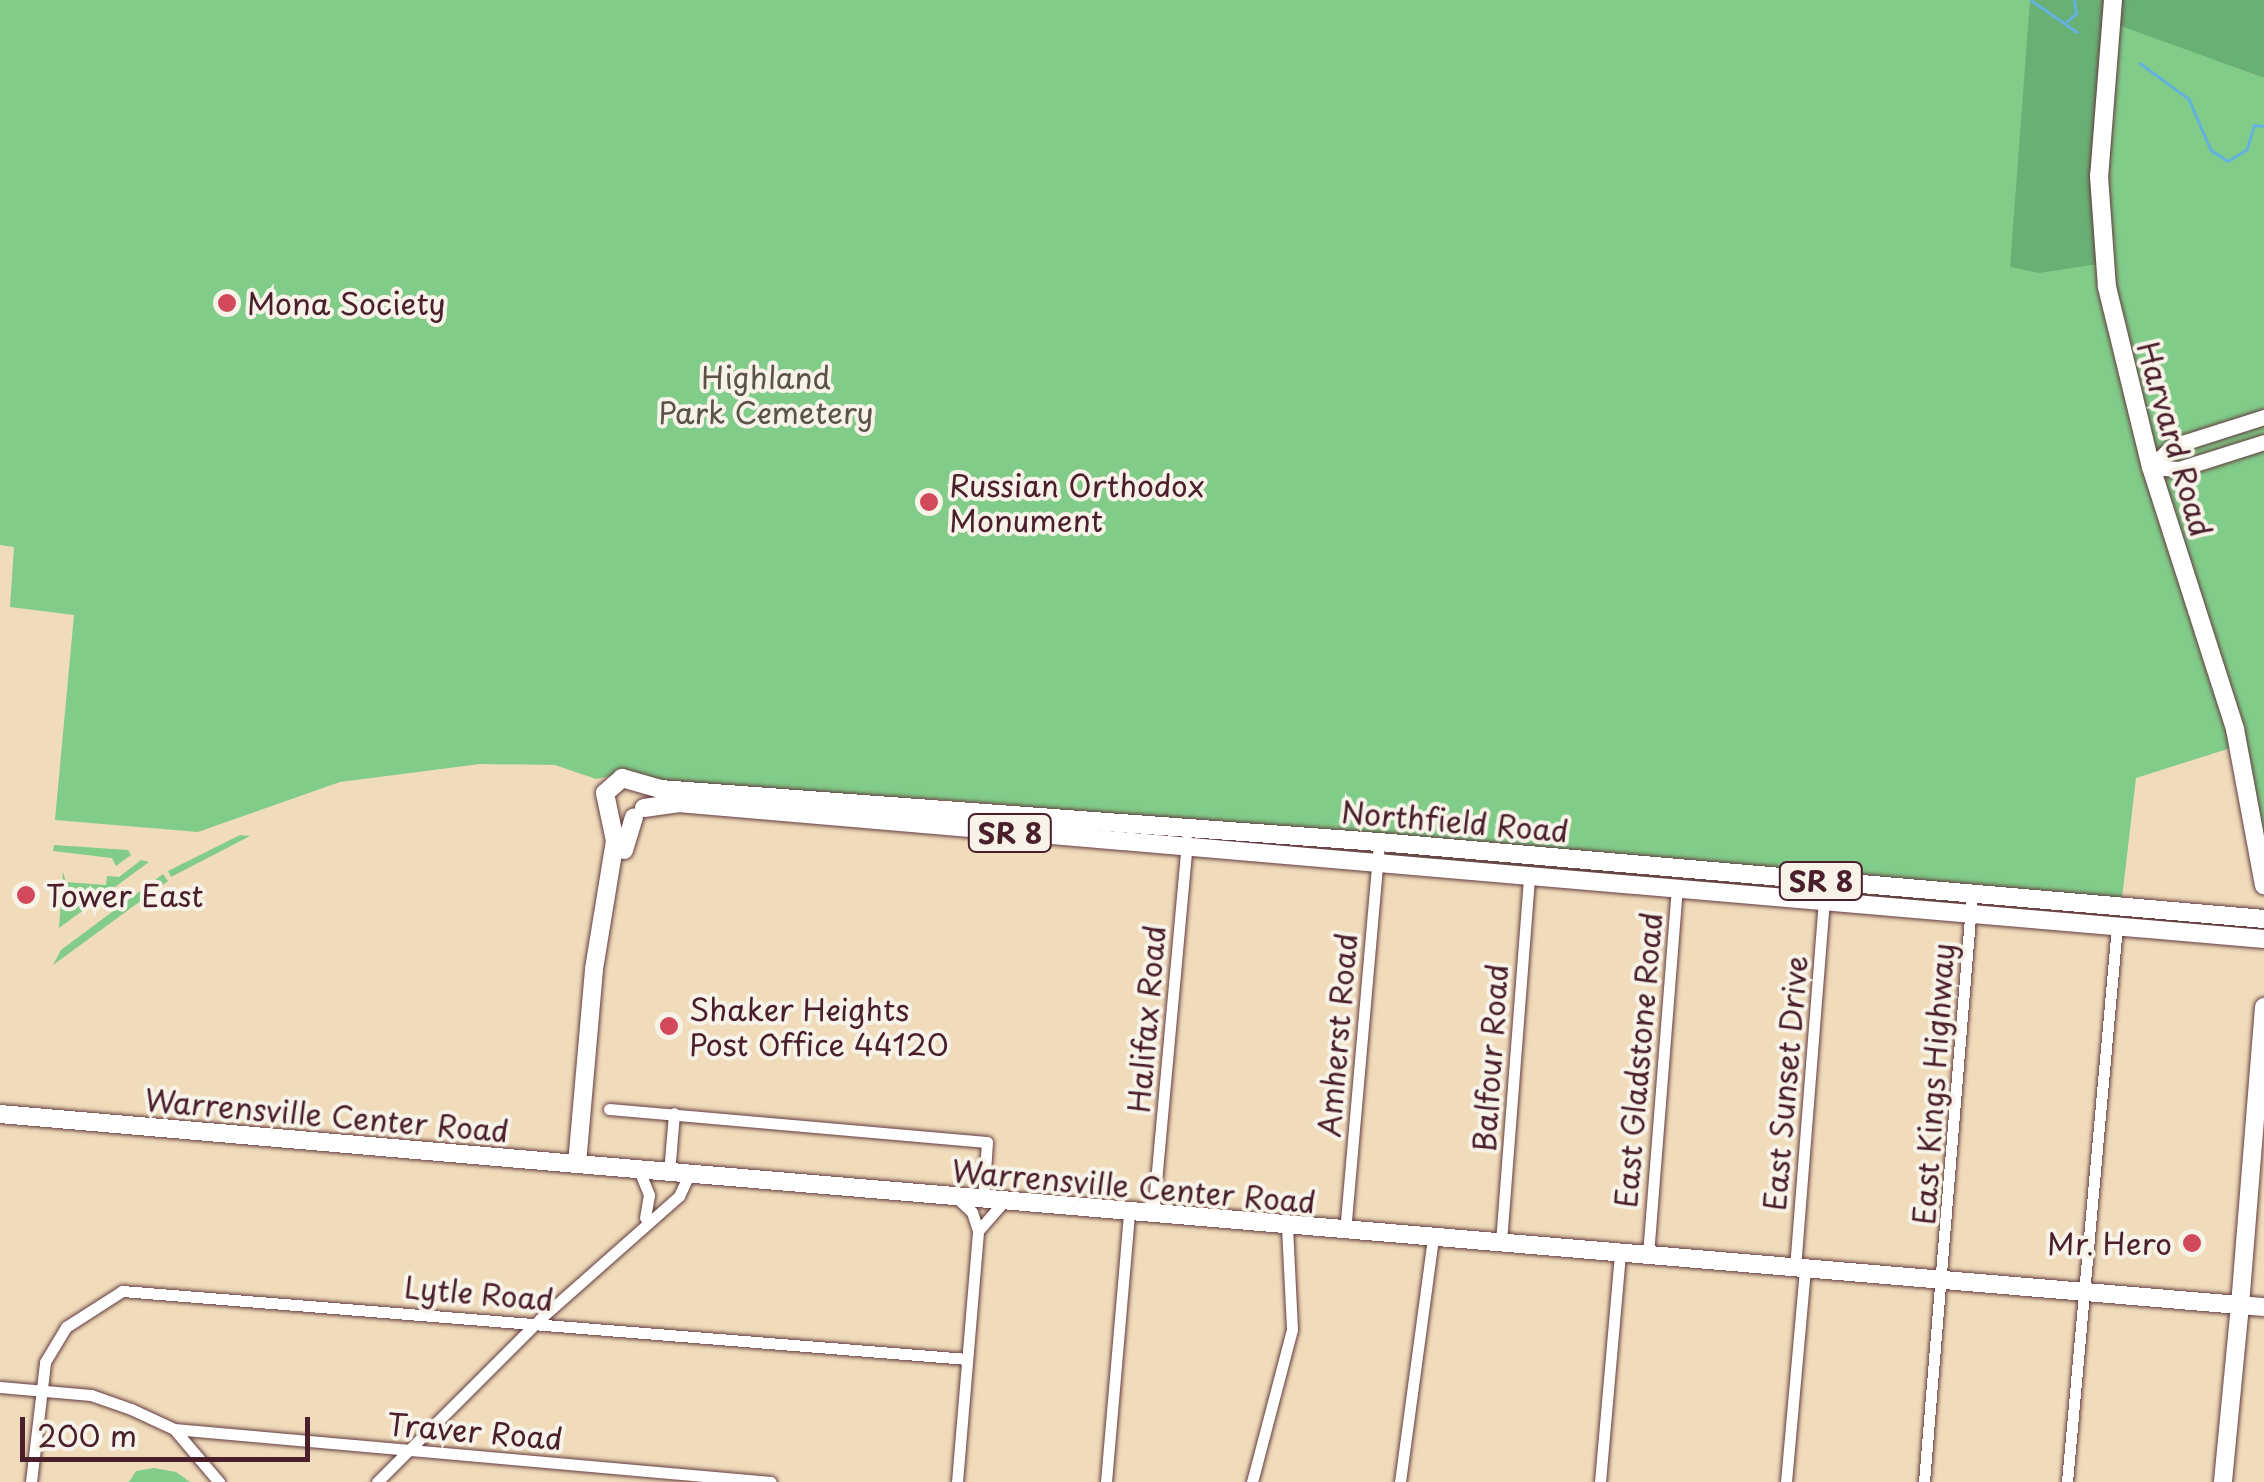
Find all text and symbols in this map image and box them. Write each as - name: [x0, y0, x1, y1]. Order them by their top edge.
- place label: Mona Society: [247, 285, 444, 321]
- marker: Mona Society: [216, 292, 238, 314]
- street label: Harvard Road: [2130, 337, 2220, 541]
- park label: Highland Park Cemetery: [658, 359, 874, 430]
- place label: Russian Orthodox Monument: [949, 467, 1203, 538]
- marker: Russian Orthodox Monument: [918, 491, 940, 513]
- street label: Northfield Road: [1340, 793, 1570, 849]
- road number: SR 8: [968, 810, 1052, 856]
- road number: SR 8: [1778, 858, 1864, 904]
- place label: Tower East: [46, 877, 202, 913]
- marker: Tower East: [15, 884, 37, 906]
- street label: East Gladstone Road: [1607, 909, 1669, 1211]
- street label: Halifax Road: [1120, 923, 1172, 1115]
- street label: Amherst Road: [1310, 931, 1364, 1139]
- street label: East Kings Highway: [1905, 941, 1961, 1227]
- street label: East Sunset Drive: [1756, 954, 1814, 1212]
- street label: Balfour Road: [1465, 962, 1515, 1154]
- place label: Shaker Heights Post Office 44120: [689, 991, 952, 1062]
- marker: Shaker Heights Post Office 44120: [658, 1015, 680, 1037]
- street label: Warrensville Center Road: [142, 1081, 512, 1149]
- street label: Warrensville Center Road: [949, 1152, 1319, 1220]
- place label: Mr. Hero: [2045, 1225, 2172, 1261]
- marker: Mr. Hero: [2181, 1232, 2203, 1254]
- street label: Lytle Road: [401, 1268, 557, 1318]
- scale bar: [25, 1397, 315, 1459]
- street label: Traver Road: [385, 1405, 565, 1457]
- text: 200 m: [37, 1412, 137, 1457]

